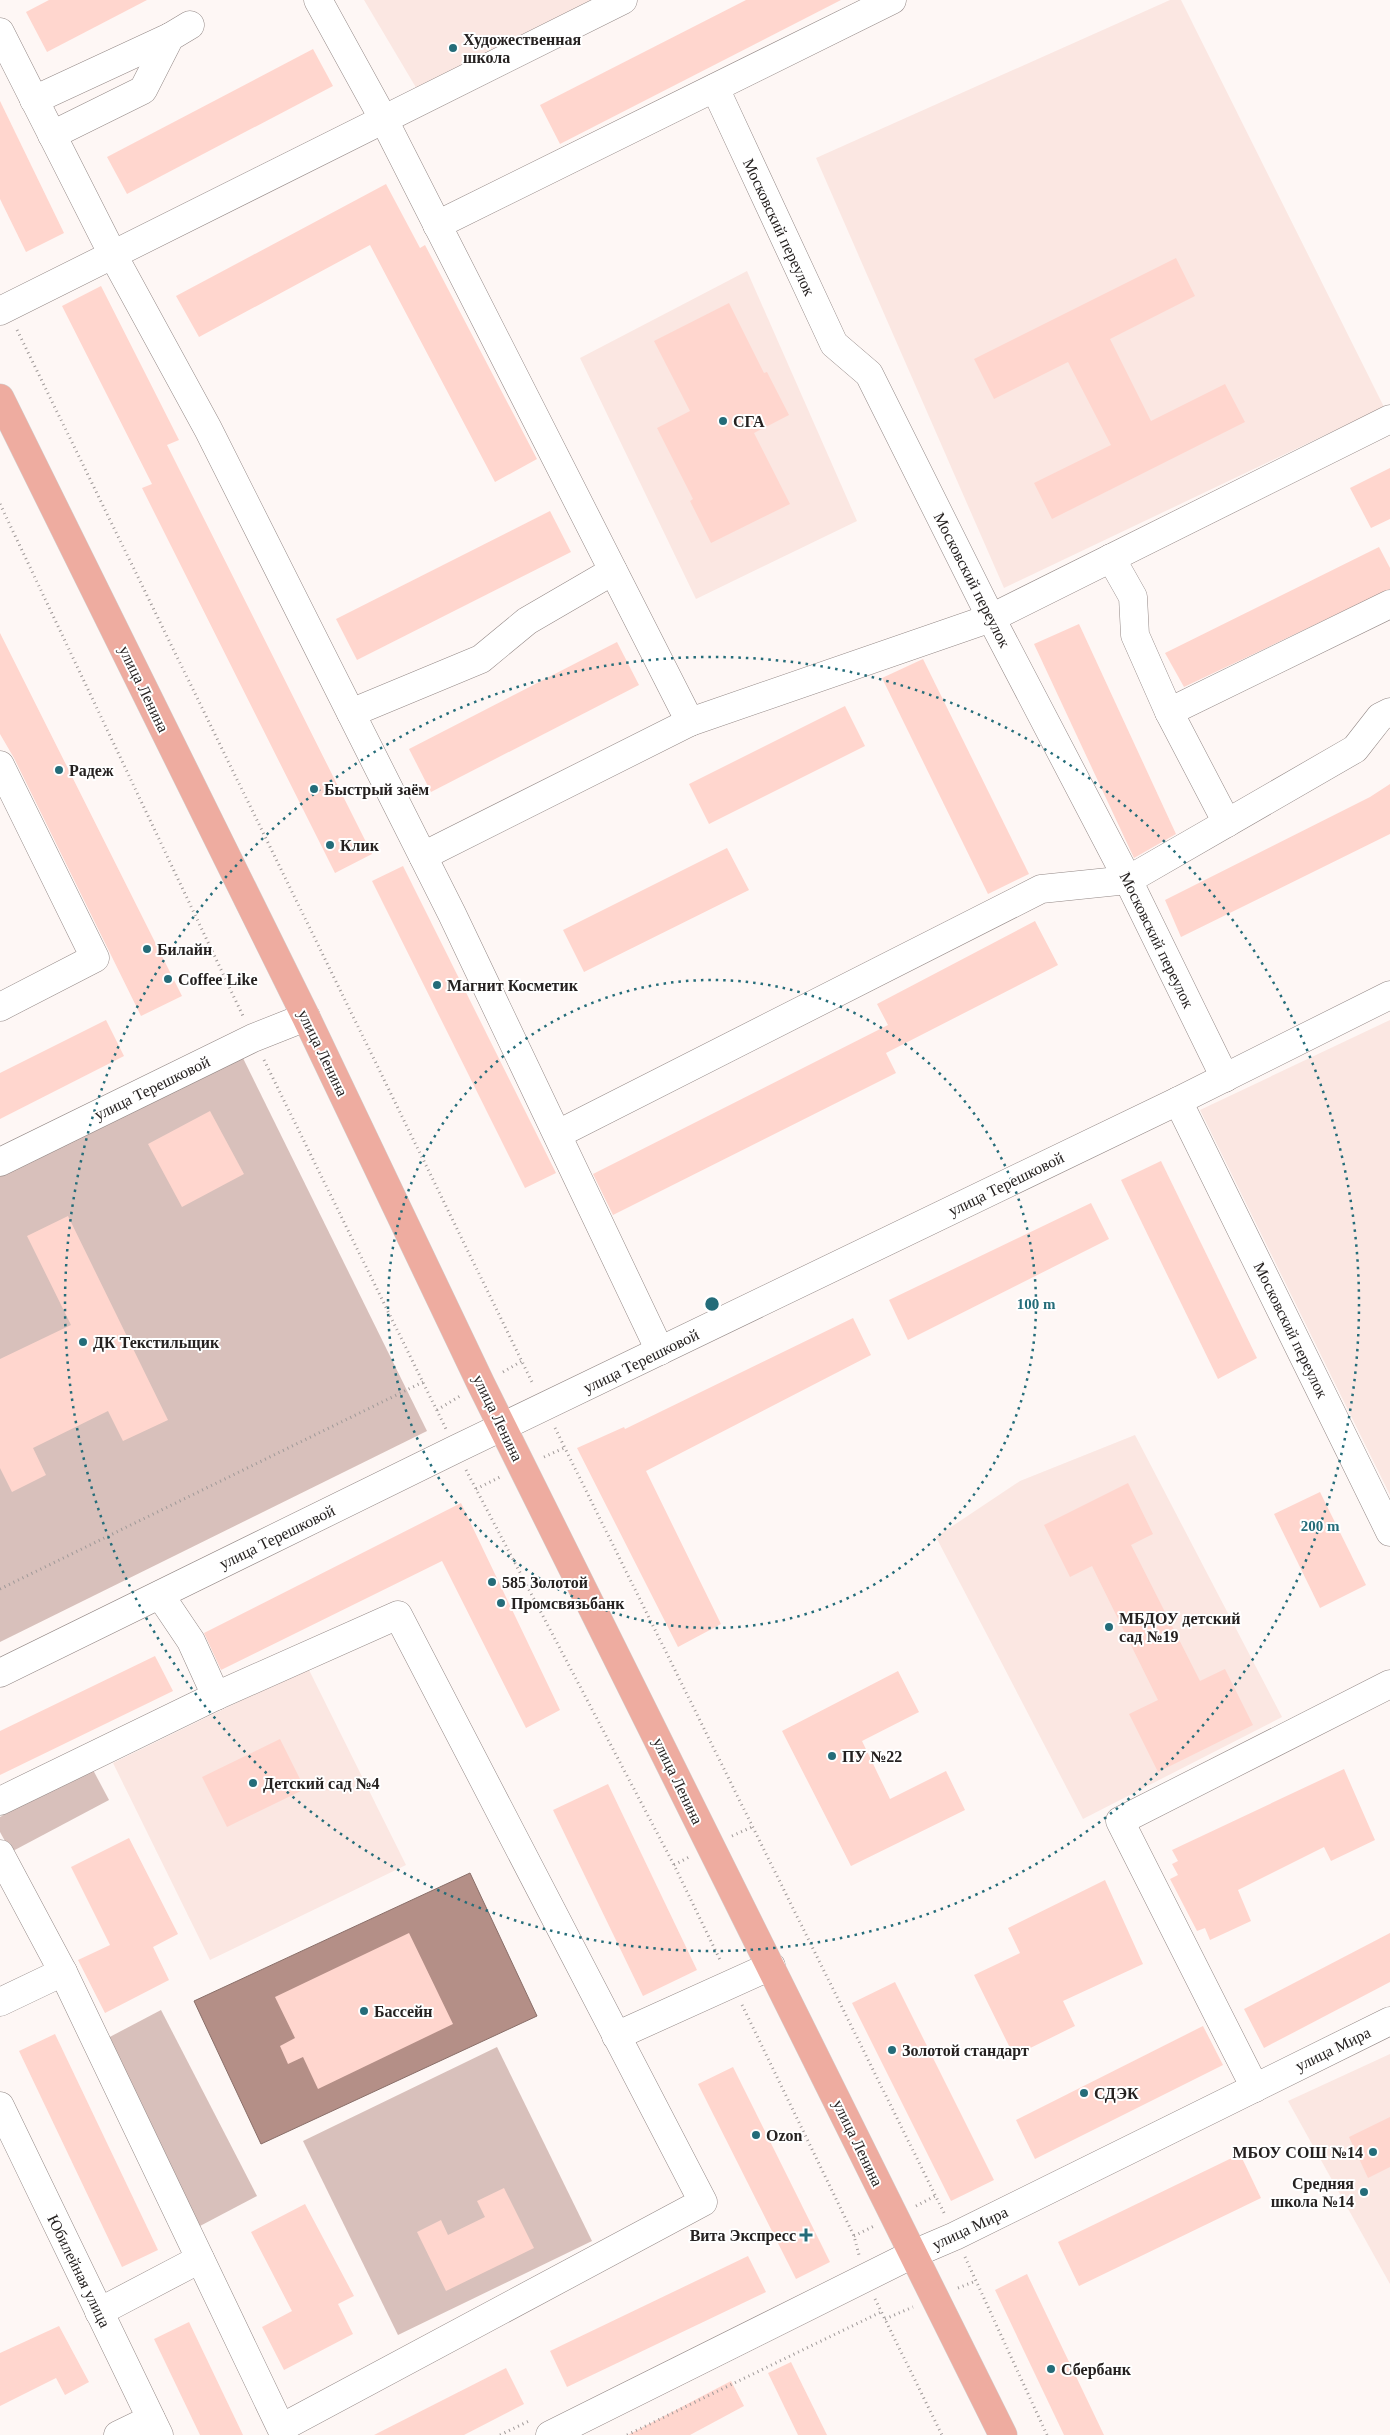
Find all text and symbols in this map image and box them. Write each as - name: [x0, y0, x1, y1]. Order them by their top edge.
- place label: Художественная школа: [463, 31, 581, 66]
- marker: Художественная школа: [447, 42, 459, 54]
- street label: Московский переулок: [739, 156, 818, 299]
- place label: СГА: [733, 413, 765, 430]
- marker: СГА: [717, 415, 729, 427]
- street label: Московский переулок: [930, 510, 1014, 651]
- street label: улица Ленина: [115, 643, 172, 735]
- place label: Радеж: [69, 762, 114, 779]
- marker: Радеж: [53, 764, 65, 776]
- place label: Быстрый заём: [324, 781, 429, 799]
- marker: Быстрый заём: [308, 783, 320, 795]
- place label: Клик: [340, 837, 380, 854]
- marker: Клик: [324, 839, 336, 851]
- street label: Московский переулок: [1116, 869, 1197, 1011]
- place label: Билайн: [157, 941, 212, 958]
- marker: Билайн: [141, 943, 153, 955]
- place label: Coffee Like: [178, 971, 258, 988]
- marker: Coffee Like: [162, 973, 174, 985]
- place label: Магнит Косметик: [447, 977, 579, 994]
- marker: Магнит Косметик: [431, 979, 443, 991]
- street label: улица Ленина: [294, 1007, 351, 1099]
- street label: улица Терешковой: [92, 1053, 213, 1124]
- street label: улица Терешковой: [946, 1149, 1067, 1220]
- street label: Московский переулок: [1250, 1259, 1331, 1401]
- centre of rings: [703, 1295, 721, 1313]
- text: 100 m: [1017, 1296, 1056, 1312]
- street label: улица Терешковой: [581, 1326, 702, 1397]
- place label: ДК Текстильщик: [93, 1334, 220, 1352]
- marker: ДК Текстильщик: [77, 1336, 89, 1348]
- street label: улица Ленина: [469, 1372, 526, 1464]
- street label: улица Терешковой: [217, 1502, 338, 1573]
- text: 200 m: [1301, 1518, 1340, 1534]
- place label: 585 Золотой: [502, 1574, 588, 1591]
- marker: 585 Золотой: [486, 1576, 498, 1588]
- place label: Промсвязьбанк: [511, 1595, 625, 1613]
- marker: Промсвязьбанк: [495, 1597, 507, 1609]
- place label: МБДОУ детский сад №19: [1119, 1610, 1240, 1645]
- marker: МБДОУ детский сад №19: [1103, 1621, 1115, 1633]
- street label: улица Ленина: [649, 1735, 706, 1827]
- place label: ПУ №22: [842, 1748, 902, 1765]
- marker: ПУ №22: [826, 1750, 838, 1762]
- place label: Детский сад №4: [263, 1775, 380, 1793]
- marker: Детский сад №4: [247, 1777, 259, 1789]
- place label: Бассейн: [374, 2003, 433, 2020]
- marker: Бассейн: [358, 2005, 370, 2017]
- street label: улица Мира: [1293, 2024, 1374, 2075]
- place label: Золотой стандарт: [902, 2042, 1029, 2060]
- marker: Золотой стандарт: [886, 2044, 898, 2056]
- place label: СДЭК: [1094, 2085, 1139, 2103]
- marker: СДЭК: [1078, 2087, 1090, 2099]
- street label: улица Ленина: [829, 2097, 886, 2189]
- place label: Ozon: [766, 2127, 803, 2144]
- marker: Ozon: [750, 2129, 762, 2141]
- place label: МБОУ СОШ №14: [1232, 2144, 1363, 2161]
- marker: МБОУ СОШ №14: [1367, 2146, 1379, 2158]
- place label: Средняя школа №14: [1271, 2175, 1354, 2210]
- marker: Средняя школа №14: [1358, 2186, 1370, 2198]
- street label: улица Мира: [930, 2203, 1011, 2254]
- street label: Юбилейная улица: [43, 2212, 114, 2331]
- place label: Вита Экспресс: [690, 2227, 796, 2245]
- marker: Вита Экспресс: [800, 2229, 812, 2241]
- place label: Сбербанк: [1061, 2361, 1132, 2379]
- marker: Сбербанк: [1045, 2363, 1057, 2375]

